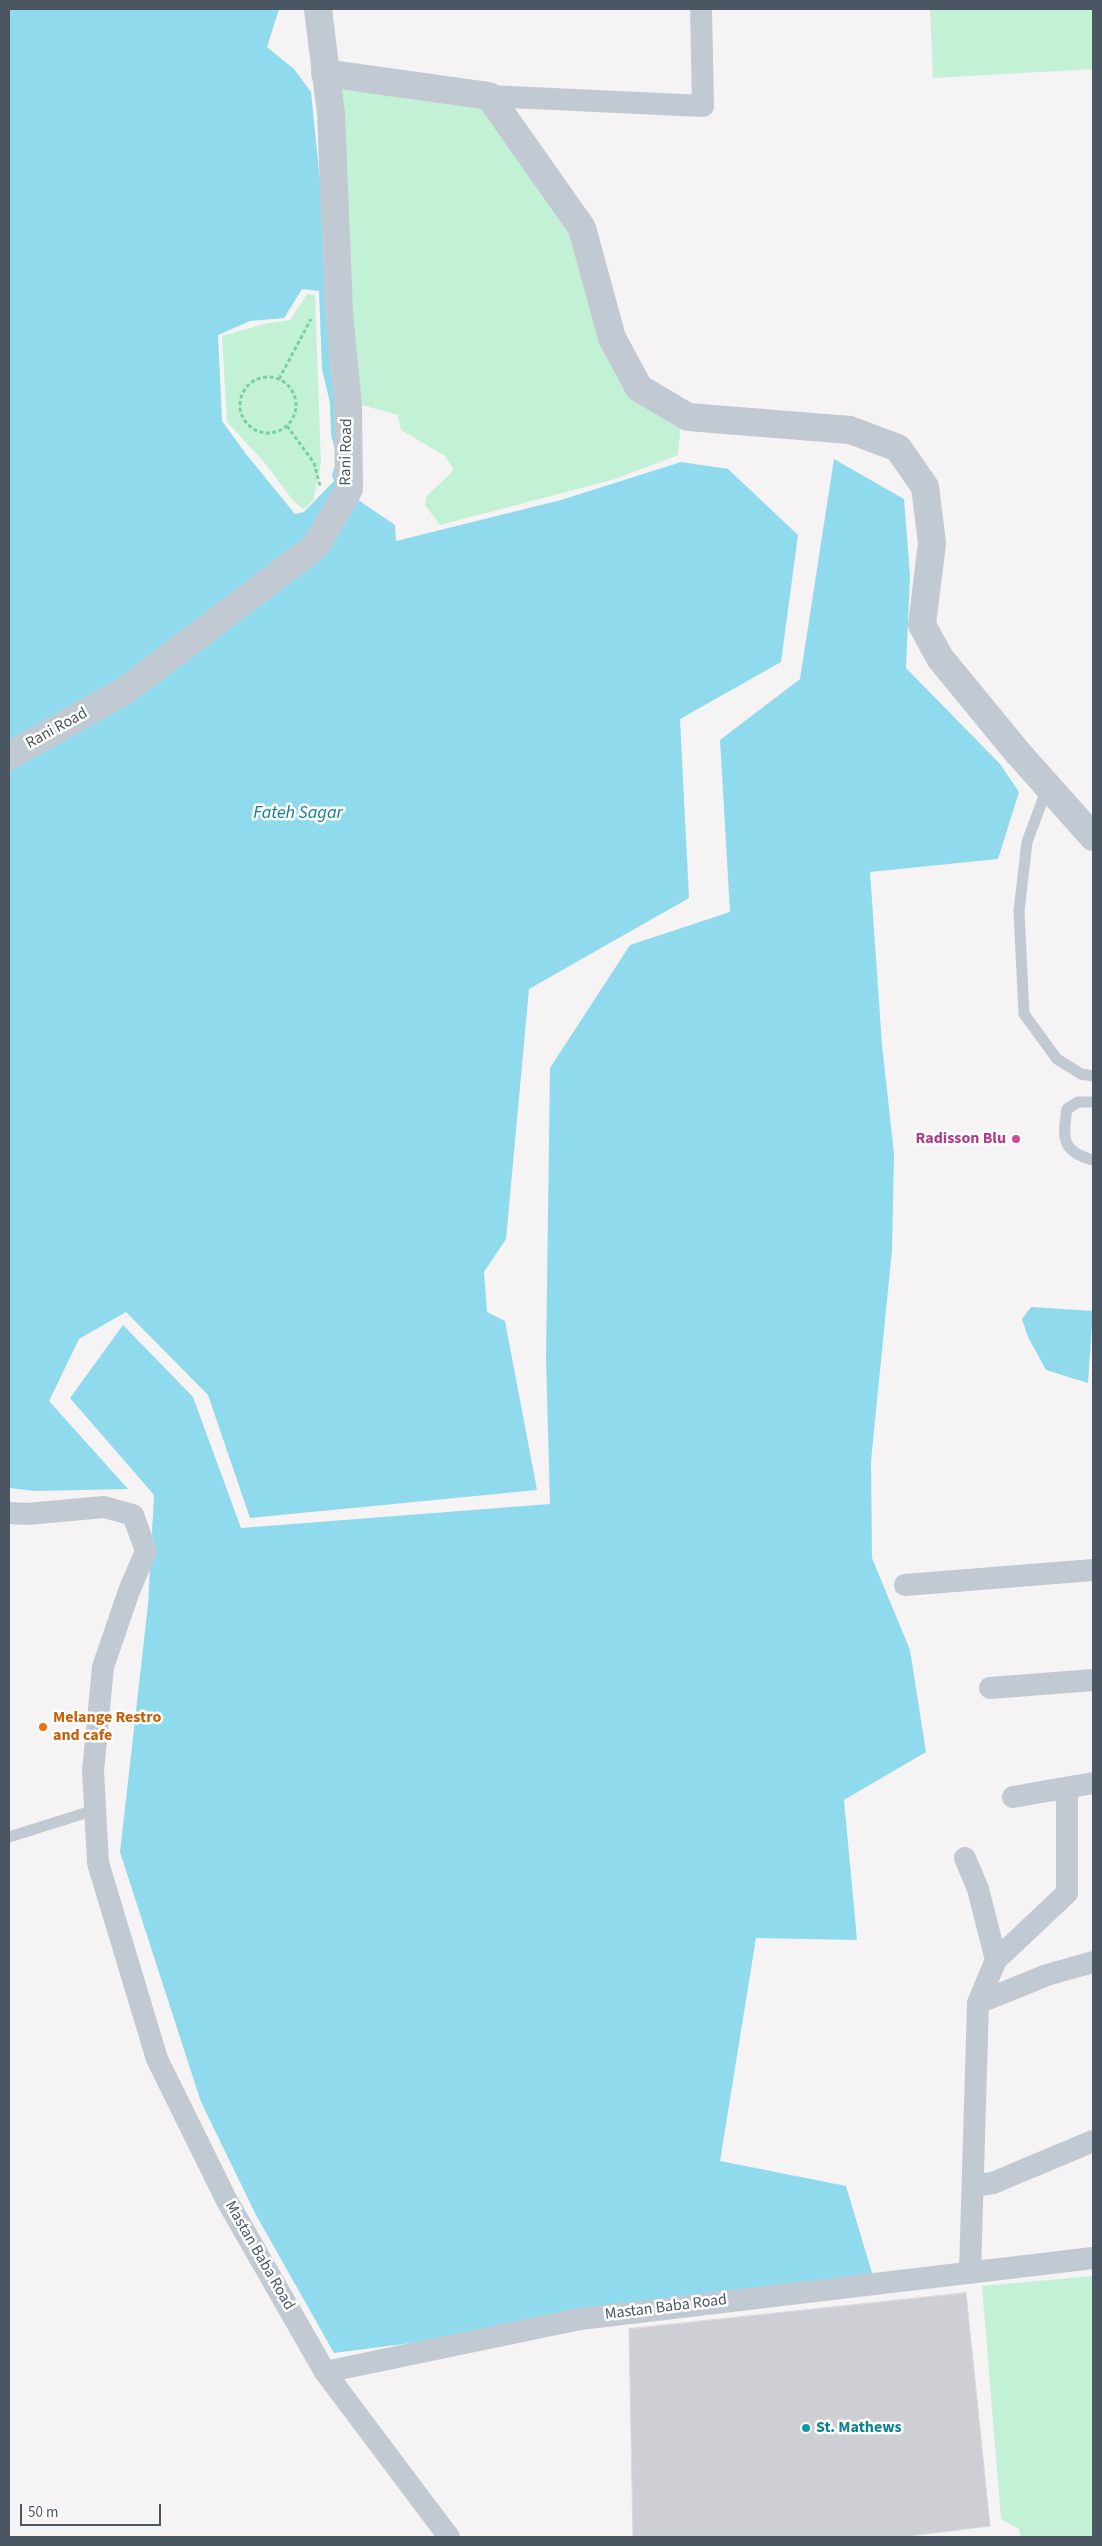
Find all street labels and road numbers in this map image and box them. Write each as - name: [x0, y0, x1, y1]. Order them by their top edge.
- street label: Rani Road: [337, 418, 357, 486]
- street label: Rani Road: [23, 704, 91, 754]
- street label: Mastan Baba Road: [220, 2198, 298, 2314]
- street label: Mastan Baba Road: [604, 2291, 728, 2325]

